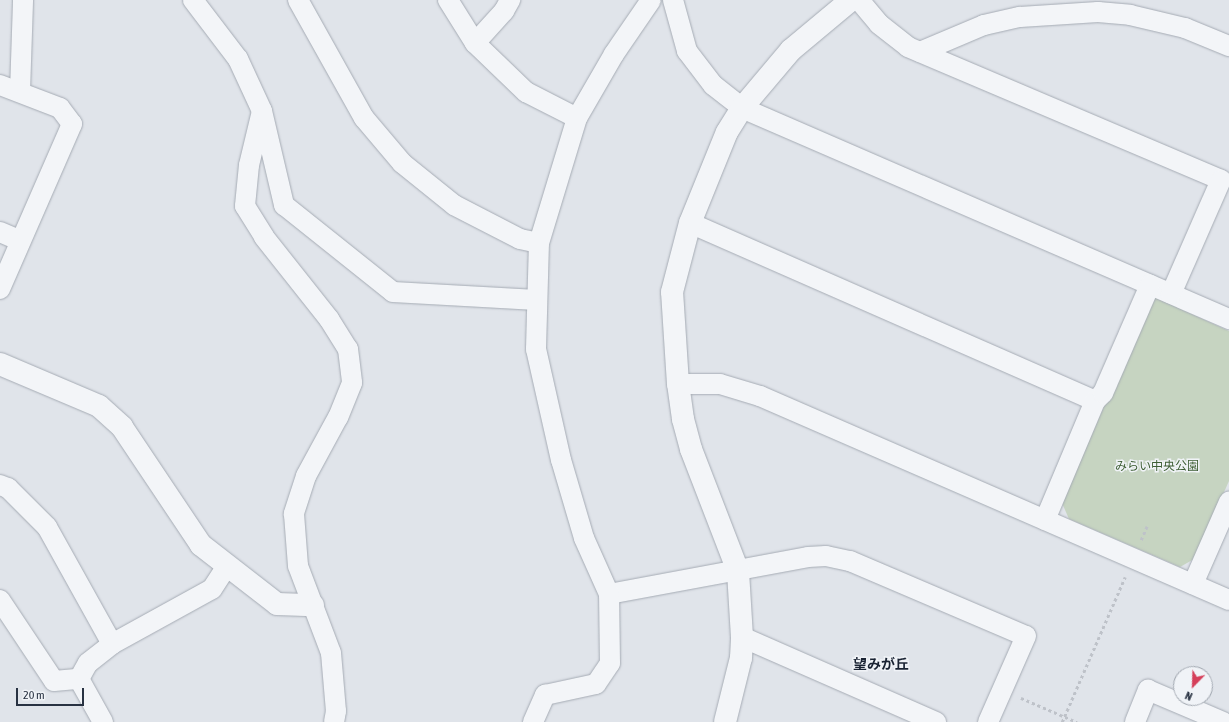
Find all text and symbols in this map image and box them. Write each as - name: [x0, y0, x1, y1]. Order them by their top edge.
- park label: みらい中央公園: [1115, 460, 1199, 474]
- district label: 望みが丘: [853, 656, 909, 672]
- north arrow: [1173, 666, 1213, 706]
- scale bar: [18, 680, 86, 706]
- text: 20 m: [23, 688, 45, 702]
- text: N: [1183, 689, 1194, 703]

